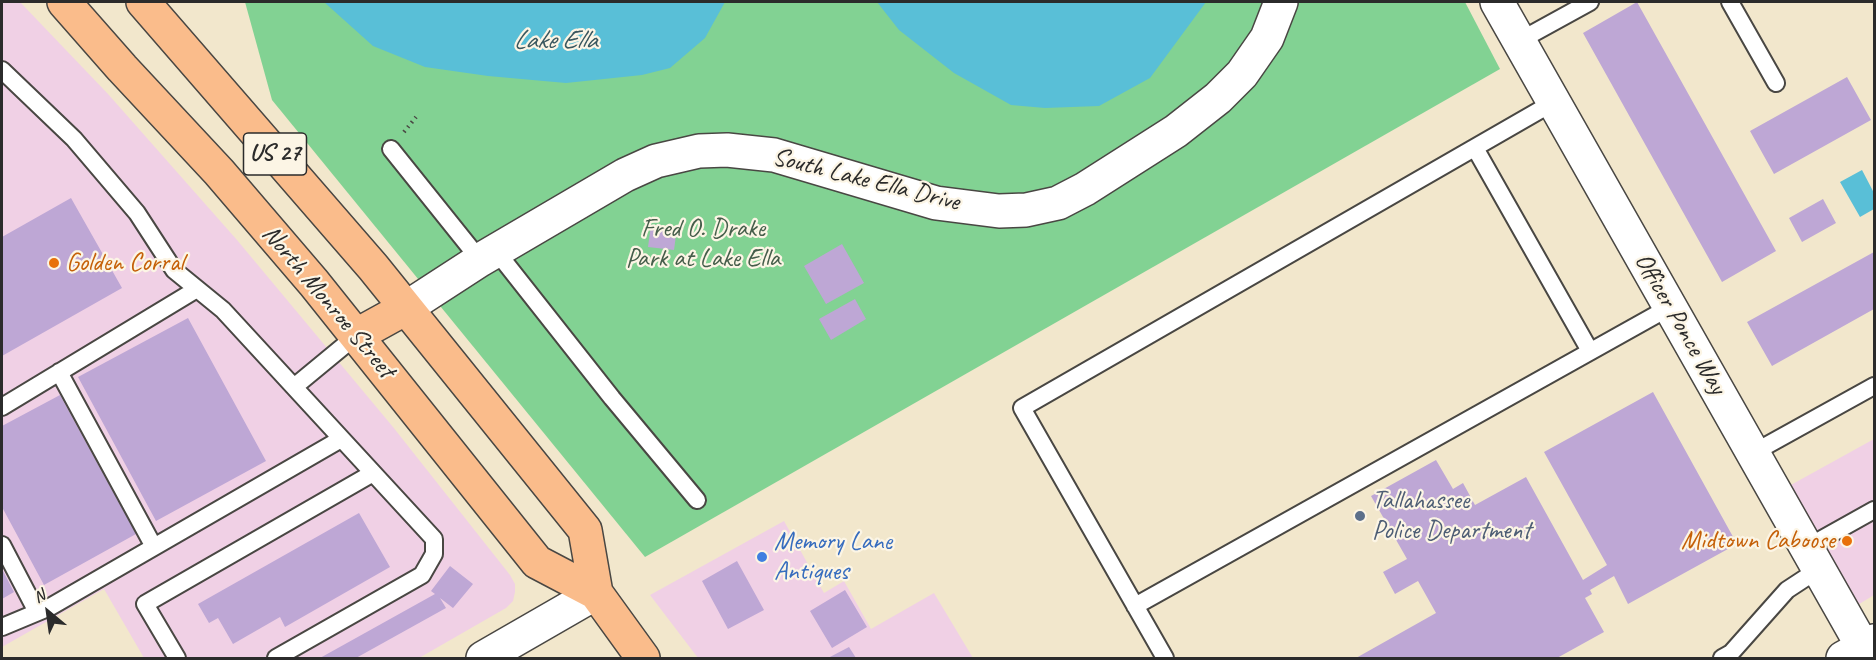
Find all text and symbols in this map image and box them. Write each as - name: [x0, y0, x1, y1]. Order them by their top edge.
- water label: Lake Ella: [513, 25, 597, 57]
- road number: US 27: [244, 133, 306, 175]
- street label: South Lake Ella Drive: [769, 142, 963, 218]
- park label: Fred O. Drake Park at Lake Ella: [626, 213, 780, 274]
- street label: North Monroe Street: [255, 219, 401, 385]
- place label: Golden Corral: [66, 247, 184, 279]
- street label: Officer Ponce Way: [1627, 248, 1733, 400]
- marker: Golden Corral: [47, 256, 61, 270]
- place label: Tallahassee Police Department: [1372, 485, 1531, 546]
- marker: Tallahassee Police Department: [1353, 509, 1367, 523]
- place label: Midtown Caboose: [1681, 525, 1835, 557]
- place label: Memory Lane Antiques: [774, 526, 892, 588]
- marker: Midtown Caboose: [1840, 534, 1854, 548]
- marker: Memory Lane Antiques: [755, 550, 769, 564]
- north arrow: [18, 582, 78, 642]
- text: N: [30, 585, 48, 607]

